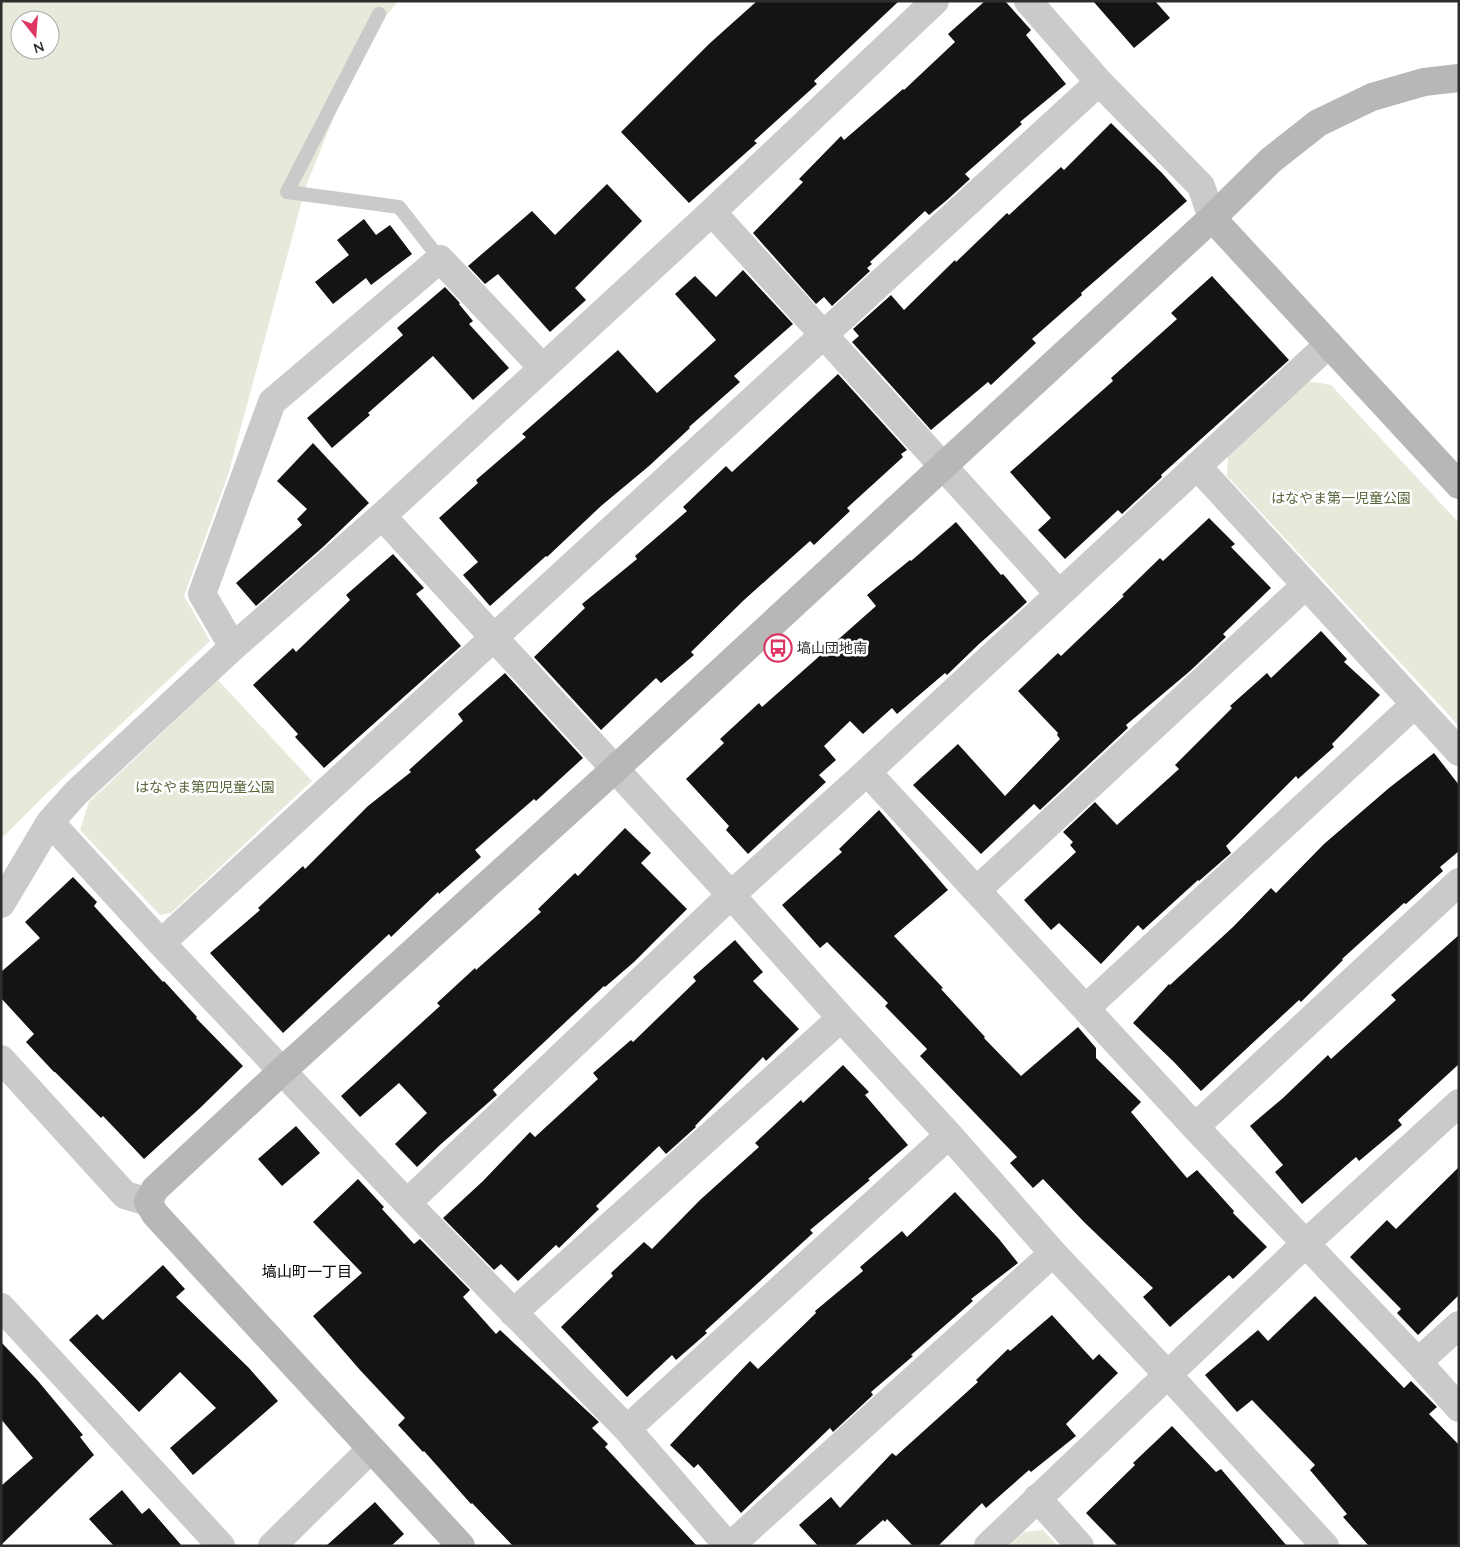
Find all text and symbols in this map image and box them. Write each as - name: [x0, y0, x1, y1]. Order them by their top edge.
- north arrow: [10, 10, 60, 60]
- text: N: [31, 37, 46, 58]
- park label: はなやま第一児童公園: [1271, 489, 1411, 507]
- bus stop icon: 塙山団地南: [763, 633, 793, 663]
- place label: 塙山団地南: [797, 639, 867, 657]
- park label: はなやま第四児童公園: [135, 778, 275, 796]
- district label: 塙山町一丁目: [262, 1262, 352, 1281]

